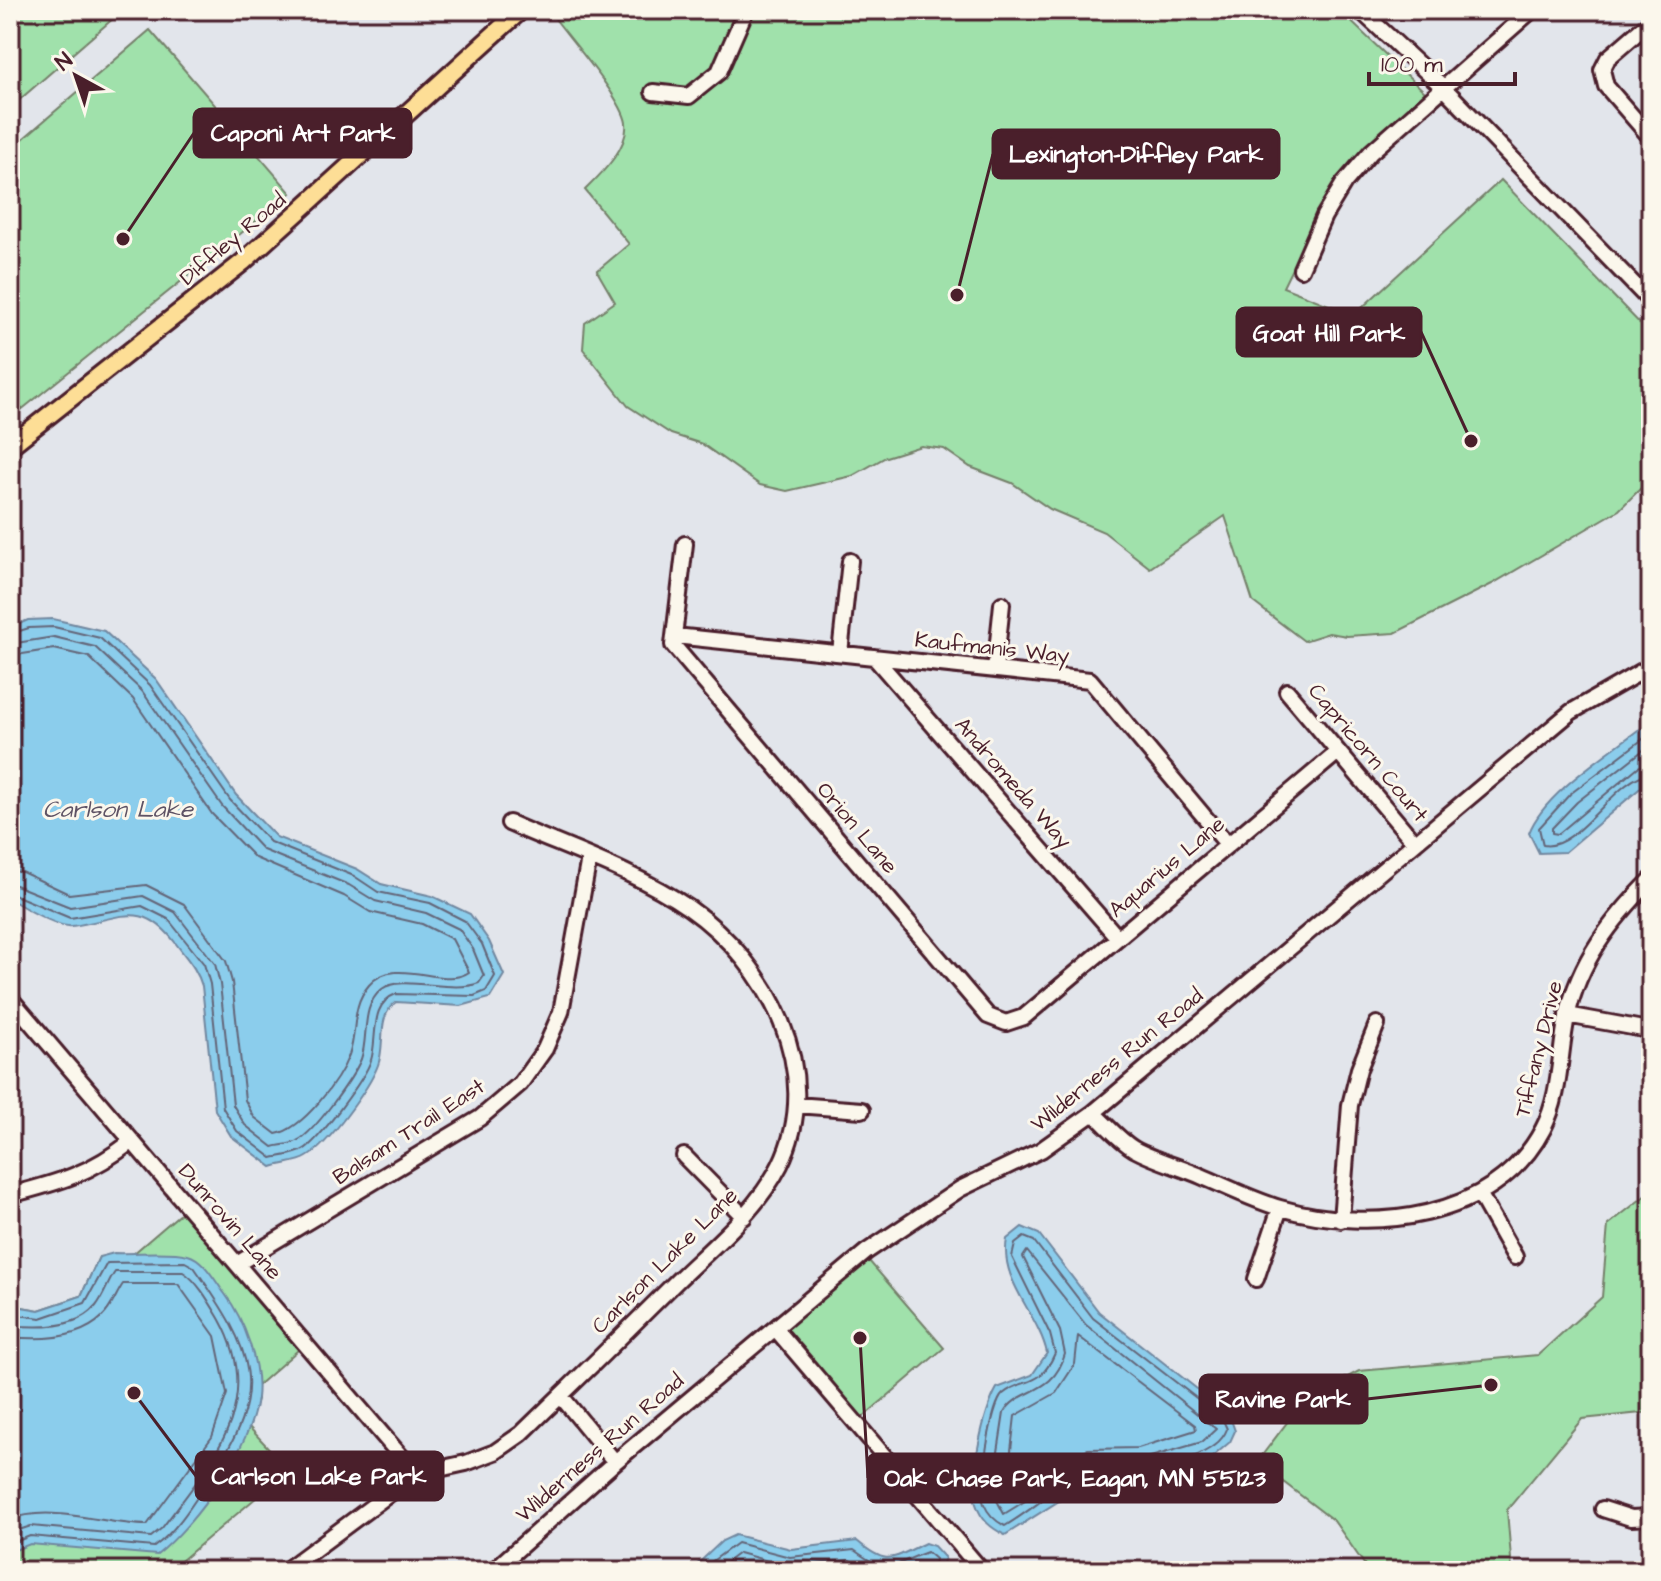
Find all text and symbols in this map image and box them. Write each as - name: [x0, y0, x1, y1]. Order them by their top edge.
- north arrow: [36, 36, 116, 116]
- scale bar: [1369, 36, 1515, 86]
- text: N: [49, 45, 80, 78]
- text: 100 m: [1381, 48, 1443, 82]
- callout: Caponi Art Park: [194, 109, 411, 157]
- text: Caponi Art Park: [211, 117, 396, 151]
- callout: Lexington-Diffley Park: [993, 130, 1279, 178]
- text: Lexington-Diffley Park: [1009, 138, 1263, 174]
- street label: Diffley Road: [173, 185, 294, 294]
- callout: Goat Hill Park: [1237, 308, 1421, 356]
- text: Goat Hill Park: [1253, 317, 1405, 351]
- street label: Kaufmanis Way: [913, 624, 1071, 673]
- street label: Capricorn Court: [1301, 677, 1436, 829]
- street label: Andromeda Way: [946, 711, 1079, 856]
- street label: Orion Lane: [809, 775, 905, 881]
- water label: Carlson Lake: [43, 793, 194, 827]
- street label: Aquarius Lane: [1102, 809, 1232, 925]
- street label: Tiffany Drive: [1507, 978, 1572, 1121]
- street label: Wilderness Run Road: [1024, 981, 1210, 1139]
- street label: Balsam Trail East: [327, 1071, 491, 1193]
- street label: Dunrovin Lane: [171, 1157, 289, 1287]
- street label: Carlson Lake Lane: [585, 1181, 745, 1341]
- street label: Wilderness Run Road: [509, 1366, 691, 1530]
- callout: Ravine Park: [1200, 1375, 1367, 1423]
- text: Ravine Park: [1215, 1383, 1351, 1417]
- callout: Carlson Lake Park: [196, 1452, 443, 1500]
- callout: Oak Chase Park, Eagan, MN 55123: [868, 1454, 1282, 1502]
- text: Carlson Lake Park: [211, 1460, 427, 1494]
- text: Oak Chase Park, Eagan, MN 55123: [884, 1462, 1267, 1497]

